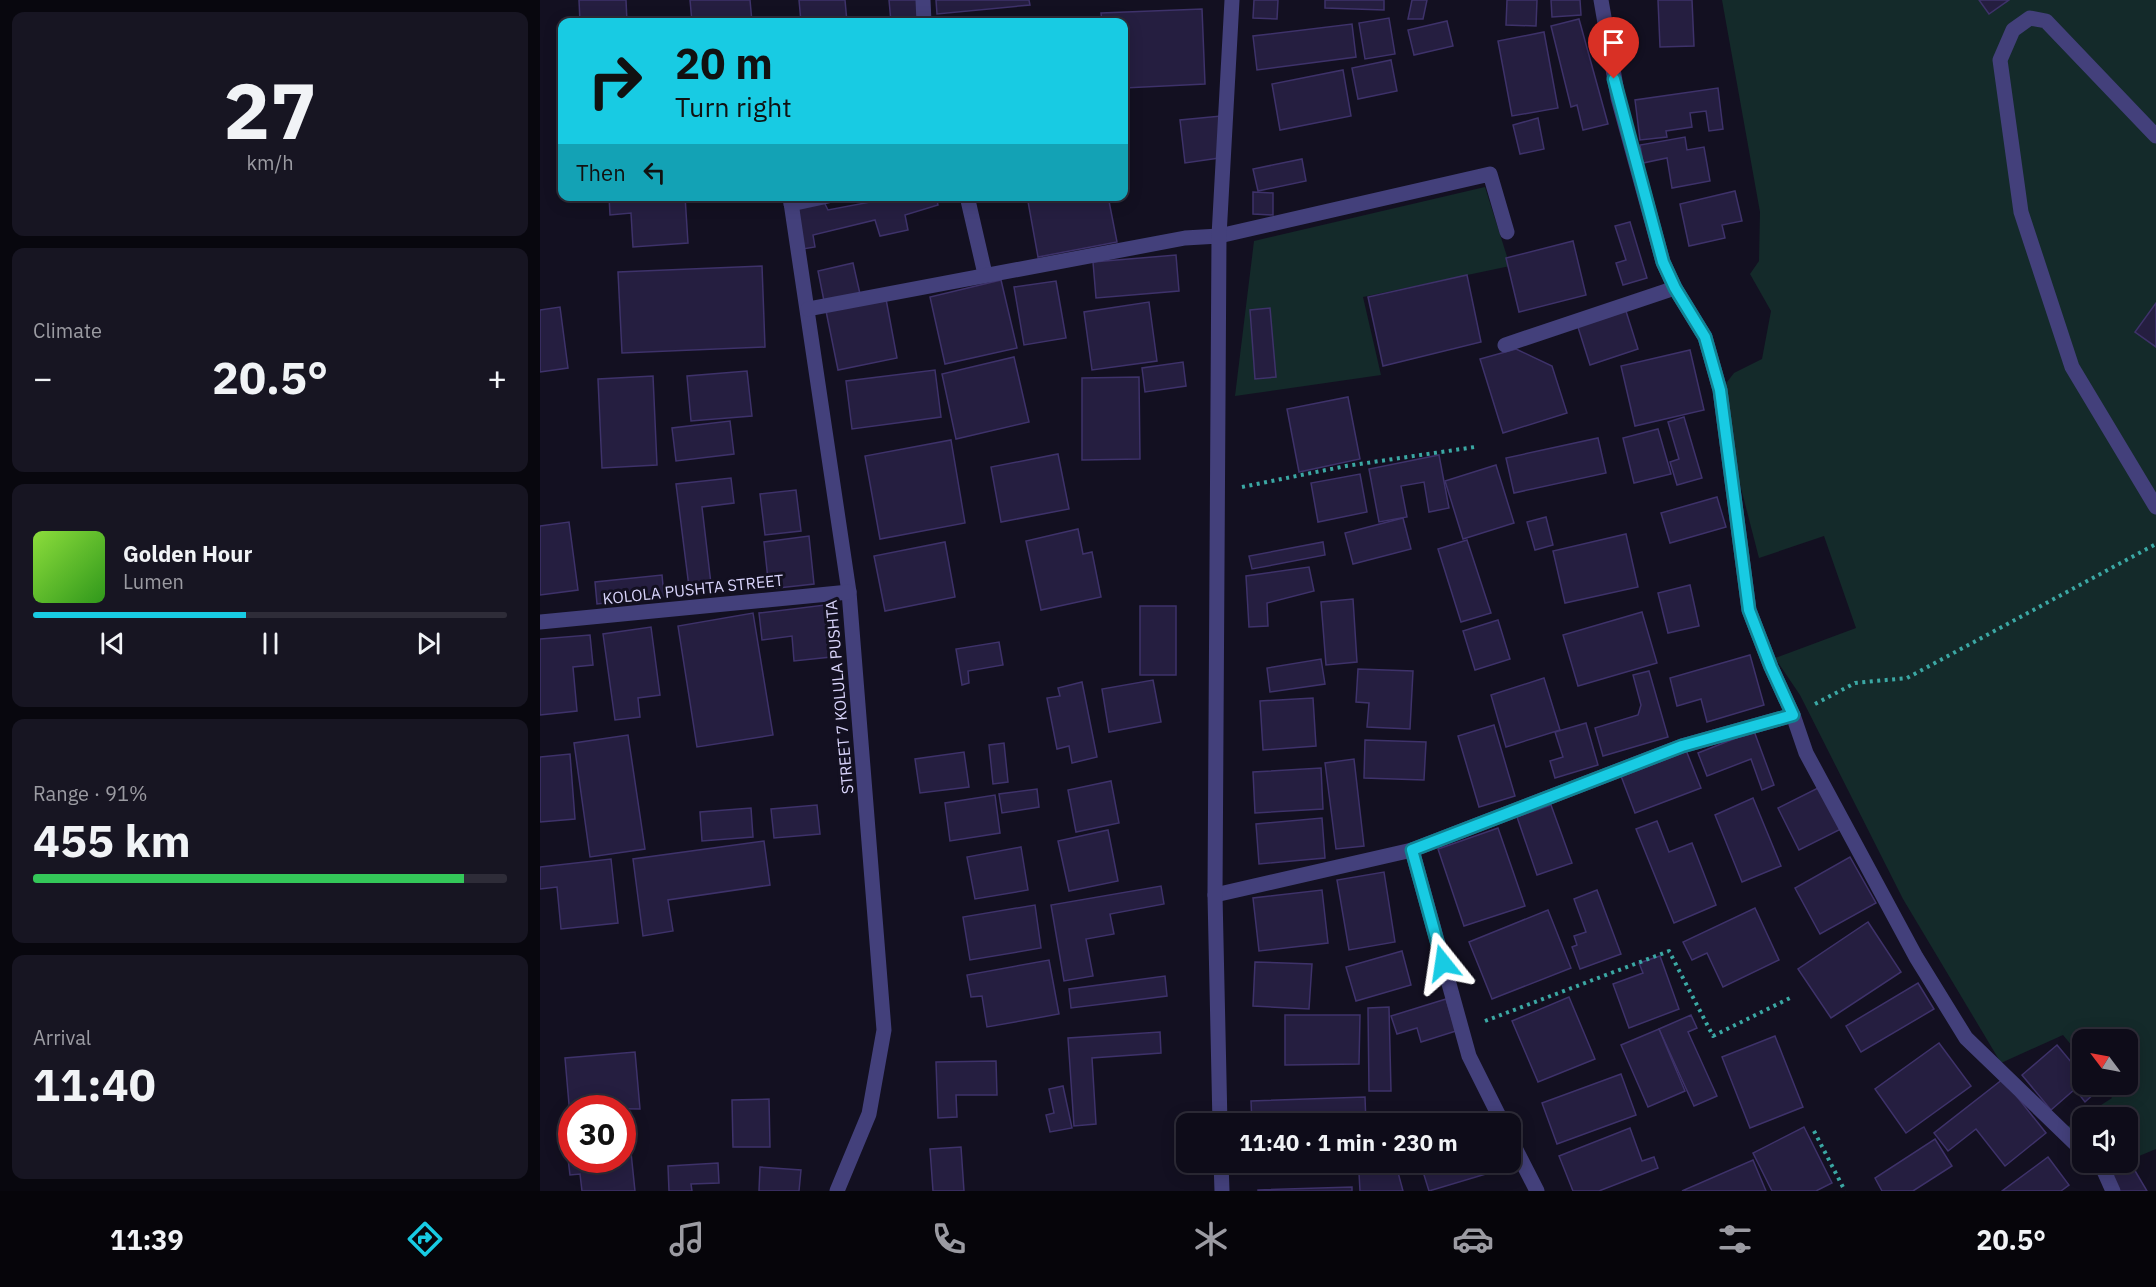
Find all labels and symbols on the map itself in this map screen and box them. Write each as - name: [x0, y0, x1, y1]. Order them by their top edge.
- pin: [1588, 17, 1639, 79]
- street label: KOLOLA PUSHTA STREET: [602, 570, 784, 608]
- street label: STREET 7 KOLULA PUSHTA: [821, 599, 857, 795]
- position arrow: [1411, 931, 1475, 995]
- north arrow: [2072, 1029, 2138, 1095]
- speed limit sign: 30: [558, 1095, 636, 1173]

